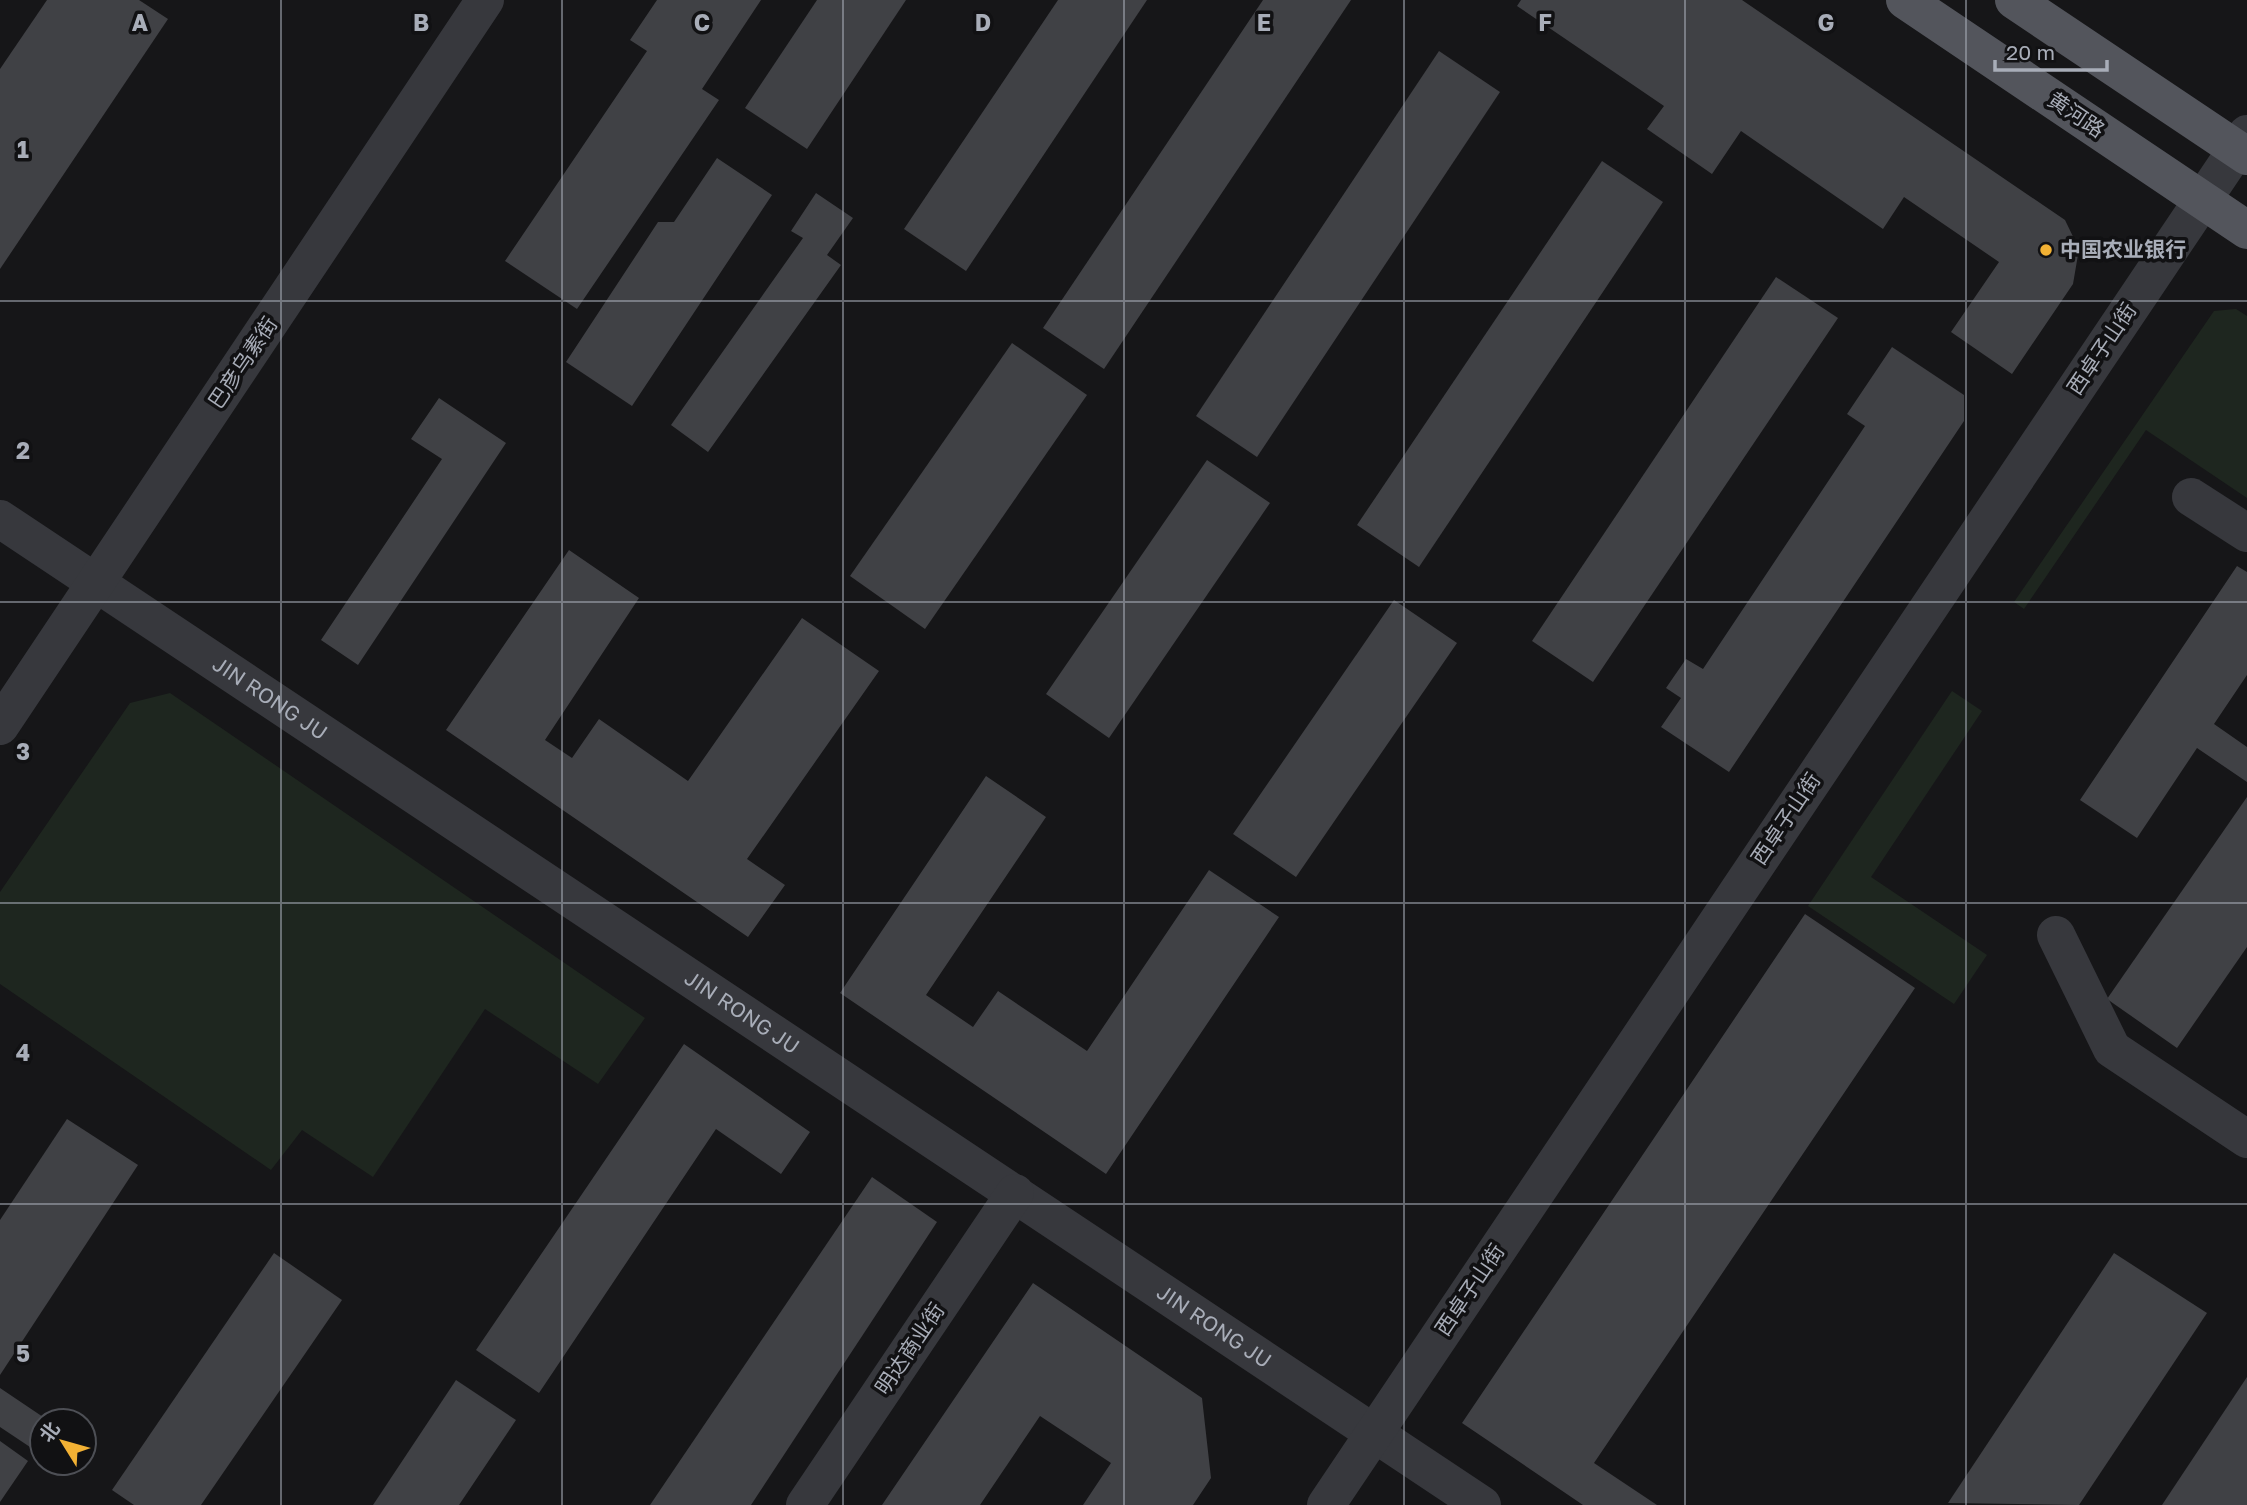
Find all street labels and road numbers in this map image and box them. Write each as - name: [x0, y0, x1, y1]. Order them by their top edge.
- street label: 黄河路: [2043, 86, 2110, 143]
- street label: 西卓子山街: [2061, 298, 2141, 399]
- street label: 巴彦乌素街: [202, 312, 282, 413]
- street label: JIN RONG JU: [208, 650, 333, 745]
- street label: 西卓子山街: [1745, 768, 1825, 869]
- street label: JIN RONG JU: [680, 964, 805, 1059]
- street label: 西卓子山街: [1429, 1239, 1509, 1340]
- street label: JIN RONG JU: [1152, 1278, 1277, 1373]
- street label: 明达商业街: [869, 1298, 949, 1399]

